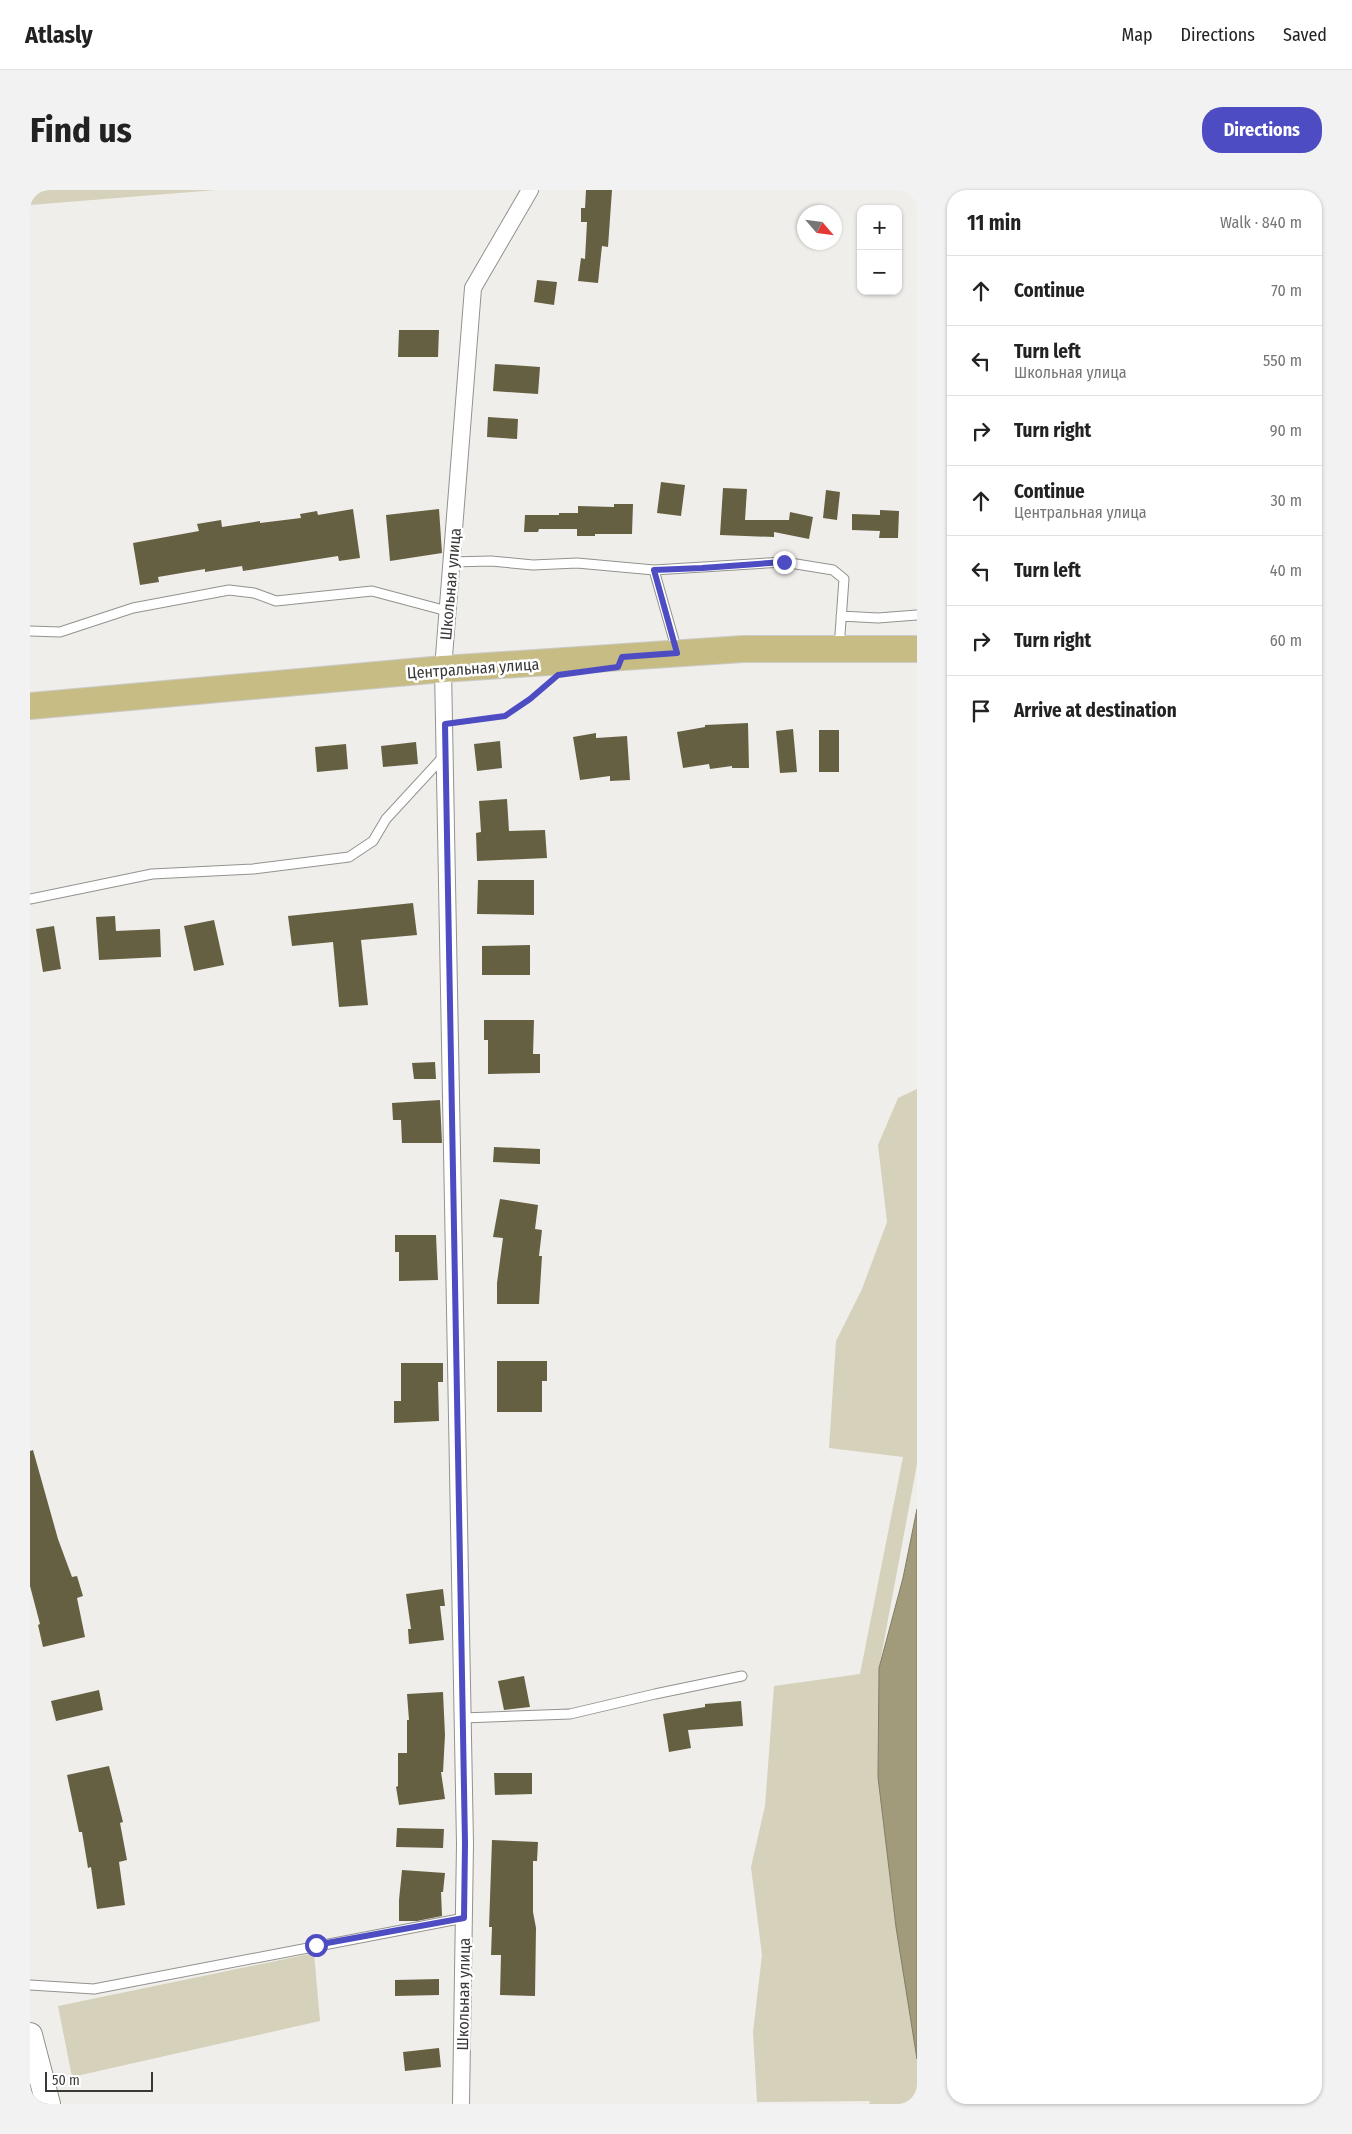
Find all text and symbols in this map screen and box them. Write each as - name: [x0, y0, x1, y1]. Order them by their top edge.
- text: Atlasly: [25, 21, 93, 49]
- text: Map: [1121, 24, 1153, 46]
- text: Directions: [1181, 24, 1255, 46]
- text: Saved: [1283, 24, 1327, 46]
- button: Directions: [1202, 107, 1322, 153]
- text: Find us: [30, 109, 132, 151]
- north arrow: [797, 205, 842, 250]
- map controls: [857, 205, 902, 295]
- button: +: [857, 205, 902, 250]
- text: 11 min: [967, 210, 1021, 236]
- text: Walk · 840 m: [1220, 213, 1302, 232]
- button: −: [857, 250, 902, 295]
- icon: ahead: [967, 277, 995, 305]
- text: Continue: [1014, 279, 1085, 302]
- text: 70 m: [1271, 281, 1302, 300]
- text: Turn left: [1014, 340, 1081, 363]
- icon: left: [967, 347, 995, 375]
- text: 550 m: [1263, 351, 1302, 370]
- text: Школьная улица: [1014, 363, 1127, 382]
- icon: right: [967, 417, 995, 445]
- text: Turn right: [1014, 419, 1091, 442]
- text: 90 m: [1270, 421, 1302, 440]
- text: Continue: [1014, 480, 1085, 503]
- icon: ahead: [967, 487, 995, 515]
- text: 30 m: [1270, 491, 1302, 510]
- text: Центральная улица: [1014, 503, 1147, 522]
- street label: Школьная улица: [436, 527, 465, 641]
- route end: [773, 551, 796, 574]
- icon: left: [967, 557, 995, 585]
- text: Turn left: [1014, 559, 1081, 582]
- text: 40 m: [1270, 561, 1302, 580]
- icon: right: [967, 627, 995, 655]
- text: Turn right: [1014, 629, 1091, 652]
- text: 60 m: [1270, 631, 1302, 650]
- street label: Центральная улица: [406, 654, 540, 683]
- icon: arrive: [967, 697, 995, 725]
- text: Arrive at destination: [1014, 699, 1177, 722]
- route start: [305, 1934, 328, 1957]
- street label: Школьная улица: [453, 1937, 474, 2050]
- scale bar: [45, 2069, 152, 2092]
- text: 50 m: [52, 2072, 80, 2089]

